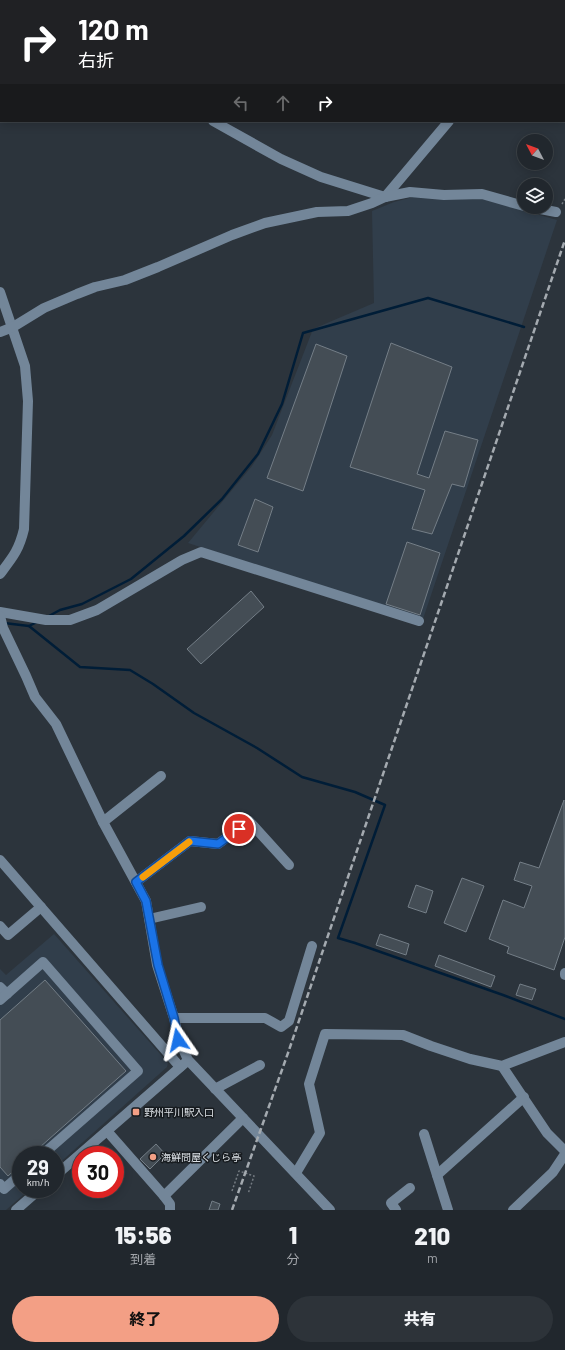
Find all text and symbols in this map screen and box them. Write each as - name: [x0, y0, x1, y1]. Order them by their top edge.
- text: 120 m: [78, 12, 149, 46]
- icon: right: [12, 16, 64, 68]
- text: 右折: [78, 49, 114, 71]
- icon: left: [230, 92, 252, 114]
- icon: ahead: [272, 92, 294, 114]
- icon: right: [314, 92, 336, 114]
- north arrow: [517, 134, 553, 170]
- map controls: [517, 134, 553, 214]
- button: layers: [517, 178, 553, 214]
- pin: [222, 812, 256, 846]
- icon: arrive: [228, 818, 250, 840]
- position arrow: [157, 1019, 199, 1061]
- place label: 野州平川駅入口: [144, 1106, 214, 1118]
- marker: 野州平川駅入口: [131, 1107, 141, 1117]
- speed limit sign: 30: [72, 1146, 124, 1198]
- place label: 海鮮問屋くじら亭: [161, 1151, 241, 1163]
- marker: 海鮮問屋くじら亭: [148, 1152, 158, 1162]
- text: 29: [27, 1155, 49, 1179]
- text: km/h: [27, 1176, 49, 1188]
- text: 15:56: [115, 1220, 172, 1249]
- text: 1: [289, 1220, 297, 1249]
- text: 210: [414, 1221, 450, 1250]
- text: m: [427, 1250, 438, 1266]
- text: 到着: [130, 1251, 156, 1267]
- text: 分: [287, 1251, 300, 1267]
- button: 終了: [12, 1296, 279, 1342]
- button: 共有: [287, 1296, 553, 1342]

